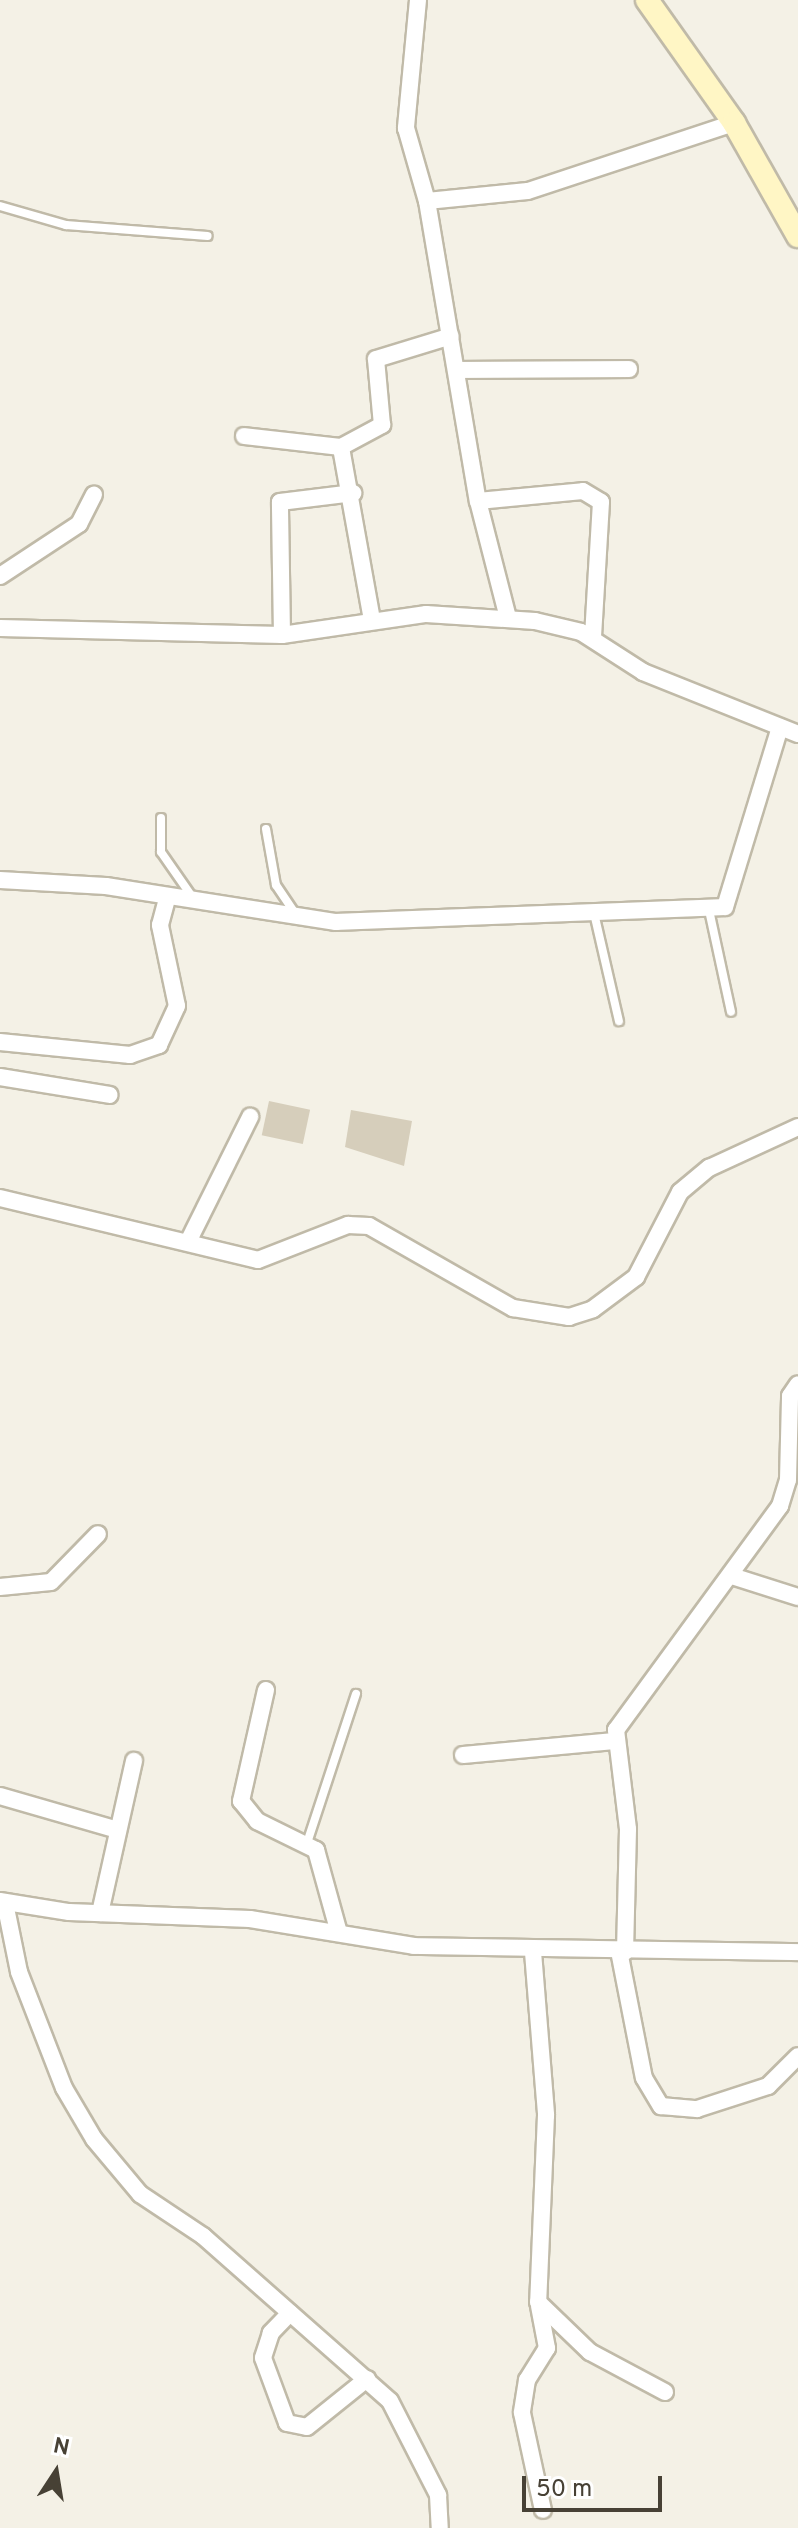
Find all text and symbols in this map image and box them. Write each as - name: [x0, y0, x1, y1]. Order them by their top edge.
- north arrow: [16, 2432, 96, 2512]
- text: N: [51, 2433, 72, 2463]
- scale bar: [526, 2460, 666, 2510]
- text: 50 m: [536, 2475, 592, 2505]

